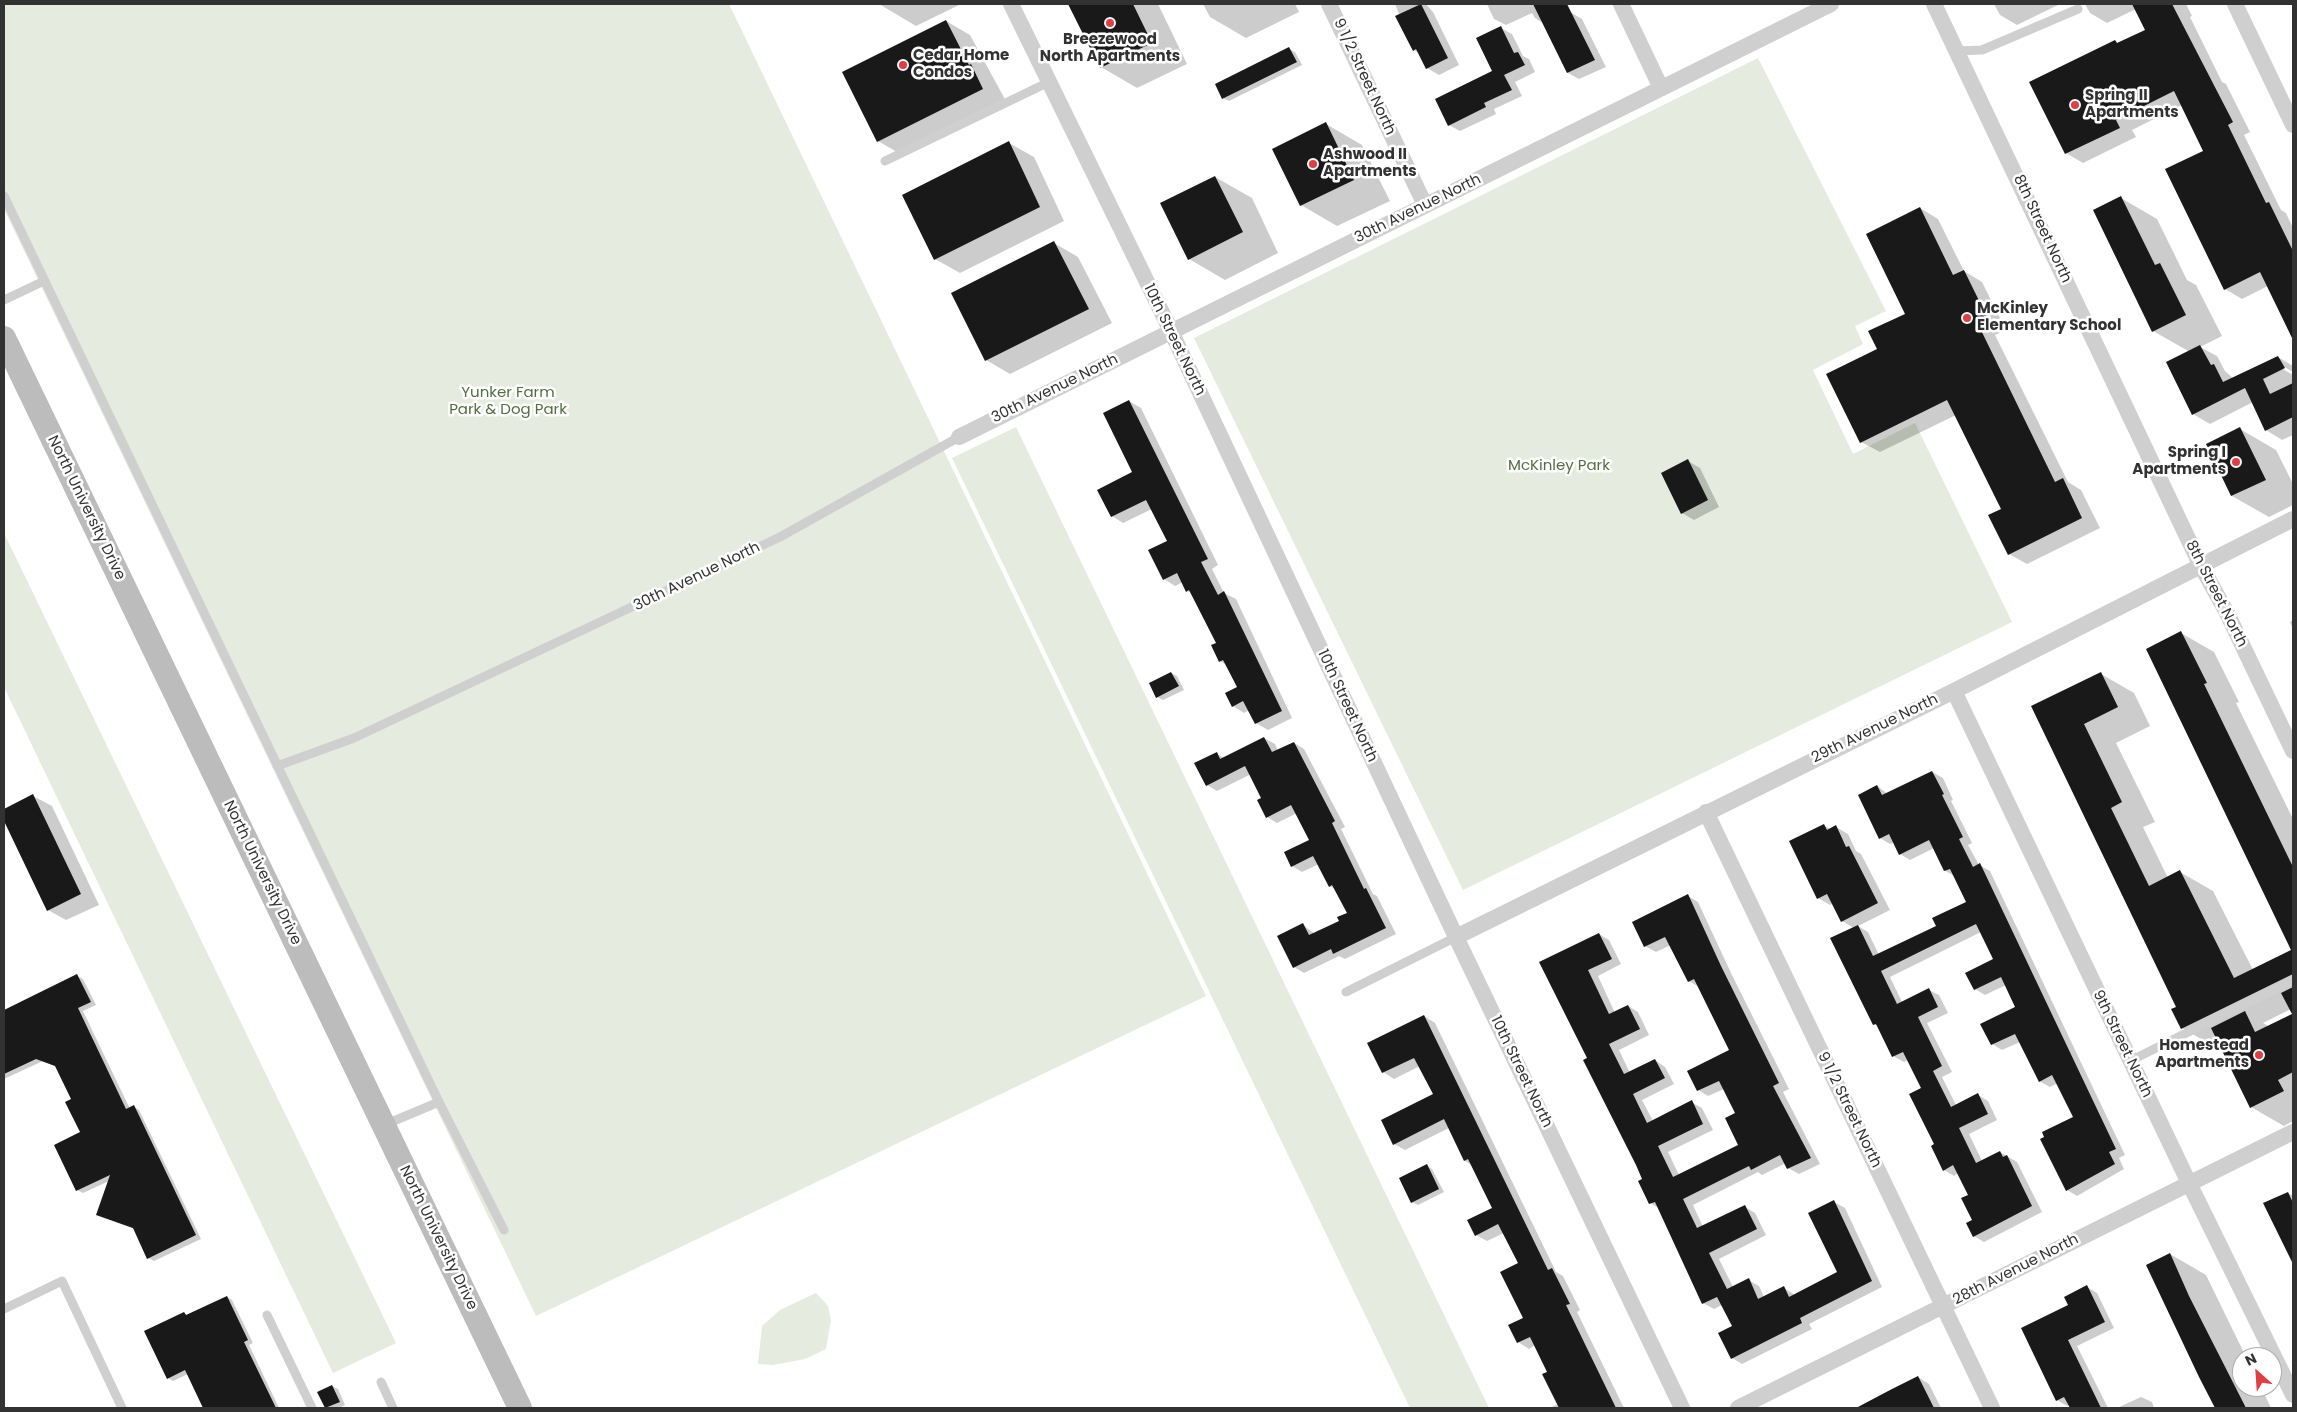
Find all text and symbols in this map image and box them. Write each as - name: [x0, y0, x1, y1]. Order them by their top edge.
- street label: 9 1/2 Street North: [1329, 16, 1399, 138]
- marker: Breezewood North Apartments: [1104, 17, 1116, 29]
- place label: Breezewood North Apartments: [1040, 31, 1180, 66]
- place label: Cedar Home Condos: [913, 47, 1009, 82]
- marker: Cedar Home Condos: [897, 59, 909, 71]
- place label: Spring II Apartments: [2085, 87, 2179, 122]
- marker: Spring II Apartments: [2069, 99, 2081, 111]
- place label: Ashwood II Apartments: [1323, 146, 1417, 181]
- marker: Ashwood II Apartments: [1307, 158, 1319, 170]
- street label: 30th Avenue North: [1352, 171, 1484, 247]
- street label: 8th Street North: [2009, 172, 2075, 286]
- street label: 10th Street North: [1139, 281, 1209, 399]
- place label: McKinley Elementary School: [1977, 300, 2121, 335]
- marker: McKinley Elementary School: [1961, 312, 1973, 324]
- street label: 30th Avenue North: [989, 351, 1121, 427]
- park label: Yunker Farm Park & Dog Park: [449, 384, 567, 419]
- street label: North University Drive: [43, 433, 129, 583]
- place label: Spring I Apartments: [2132, 444, 2226, 479]
- marker: Spring I Apartments: [2230, 456, 2242, 468]
- park label: McKinley Park: [1508, 457, 1610, 475]
- street label: 8th Street North: [2181, 538, 2251, 650]
- street label: 30th Avenue North: [631, 539, 763, 615]
- street label: 10th Street North: [1313, 647, 1381, 765]
- street label: 29th Avenue North: [1809, 691, 1941, 767]
- street label: North University Drive: [219, 798, 305, 948]
- street label: 9th Street North: [2088, 987, 2156, 1101]
- street label: 10th Street North: [1486, 1013, 1556, 1131]
- place label: Homestead Apartments: [2155, 1037, 2249, 1072]
- street label: 9 1/2 Street North: [1813, 1049, 1885, 1171]
- marker: Homestead Apartments: [2253, 1049, 2265, 1061]
- street label: North University Drive: [395, 1163, 481, 1313]
- street label: 28th Avenue North: [1950, 1231, 2082, 1309]
- north arrow: [2232, 1347, 2282, 1397]
- text: N: [2242, 1348, 2260, 1371]

